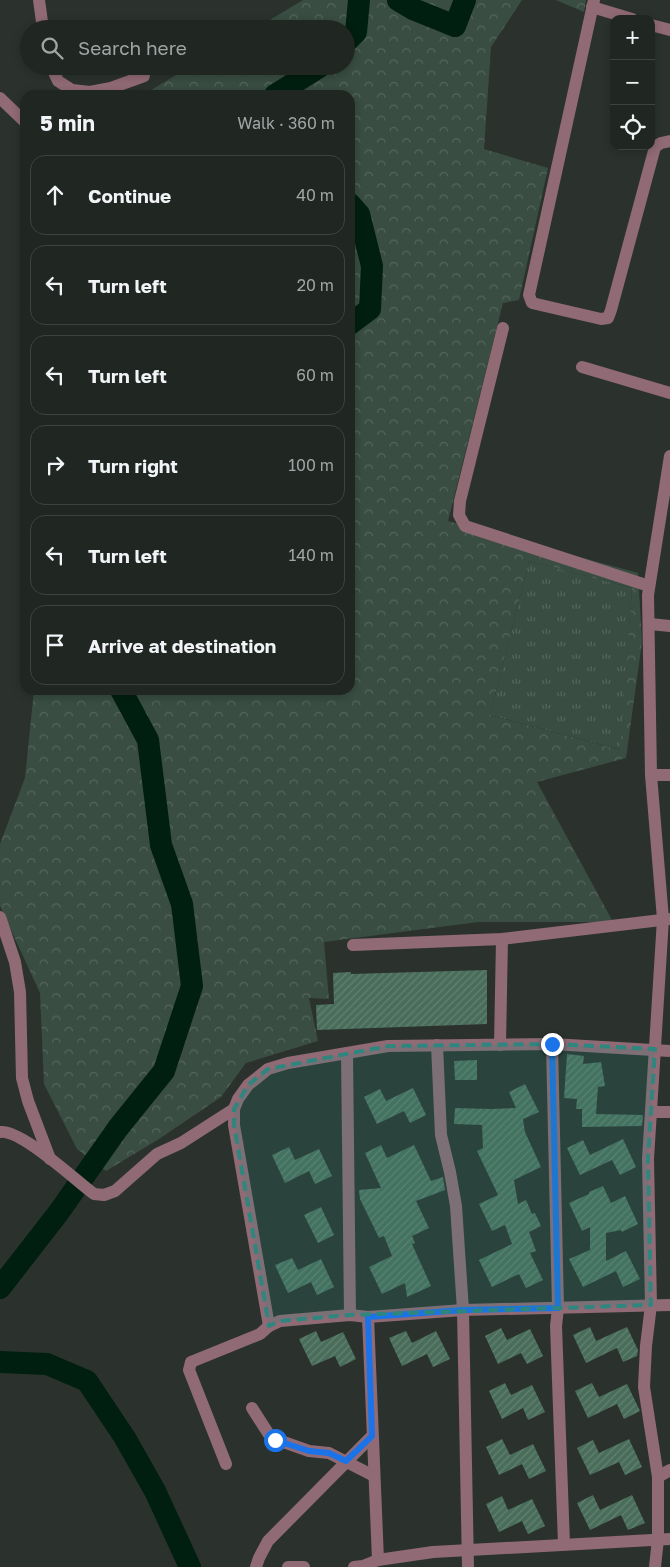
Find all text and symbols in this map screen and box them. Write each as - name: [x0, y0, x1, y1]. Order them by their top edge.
- map controls: [610, 15, 655, 150]
- button: +: [610, 15, 655, 60]
- search box: [20, 20, 355, 75]
- icon: search: [38, 34, 66, 62]
- text: Search here: [78, 36, 187, 59]
- button: −: [610, 60, 655, 105]
- button: locate: [610, 105, 655, 150]
- text: 5 min: [40, 110, 95, 136]
- text: Walk · 360 m: [237, 113, 335, 133]
- icon: ahead: [41, 181, 69, 209]
- text: Continue: [88, 184, 171, 207]
- text: 40 m: [296, 185, 334, 205]
- icon: left: [41, 271, 69, 299]
- text: Turn left: [88, 274, 167, 297]
- text: 20 m: [297, 275, 334, 295]
- icon: left: [41, 361, 69, 389]
- text: Turn left: [88, 364, 167, 387]
- text: 60 m: [296, 365, 334, 385]
- icon: right: [41, 451, 69, 479]
- text: Turn right: [88, 454, 178, 477]
- text: 100 m: [288, 455, 334, 475]
- icon: left: [41, 541, 69, 569]
- text: Turn left: [88, 544, 167, 567]
- text: 140 m: [288, 545, 334, 565]
- icon: arrive: [41, 631, 69, 659]
- text: Arrive at destination: [88, 634, 276, 657]
- route end: [541, 1033, 564, 1056]
- route start: [264, 1429, 287, 1452]

